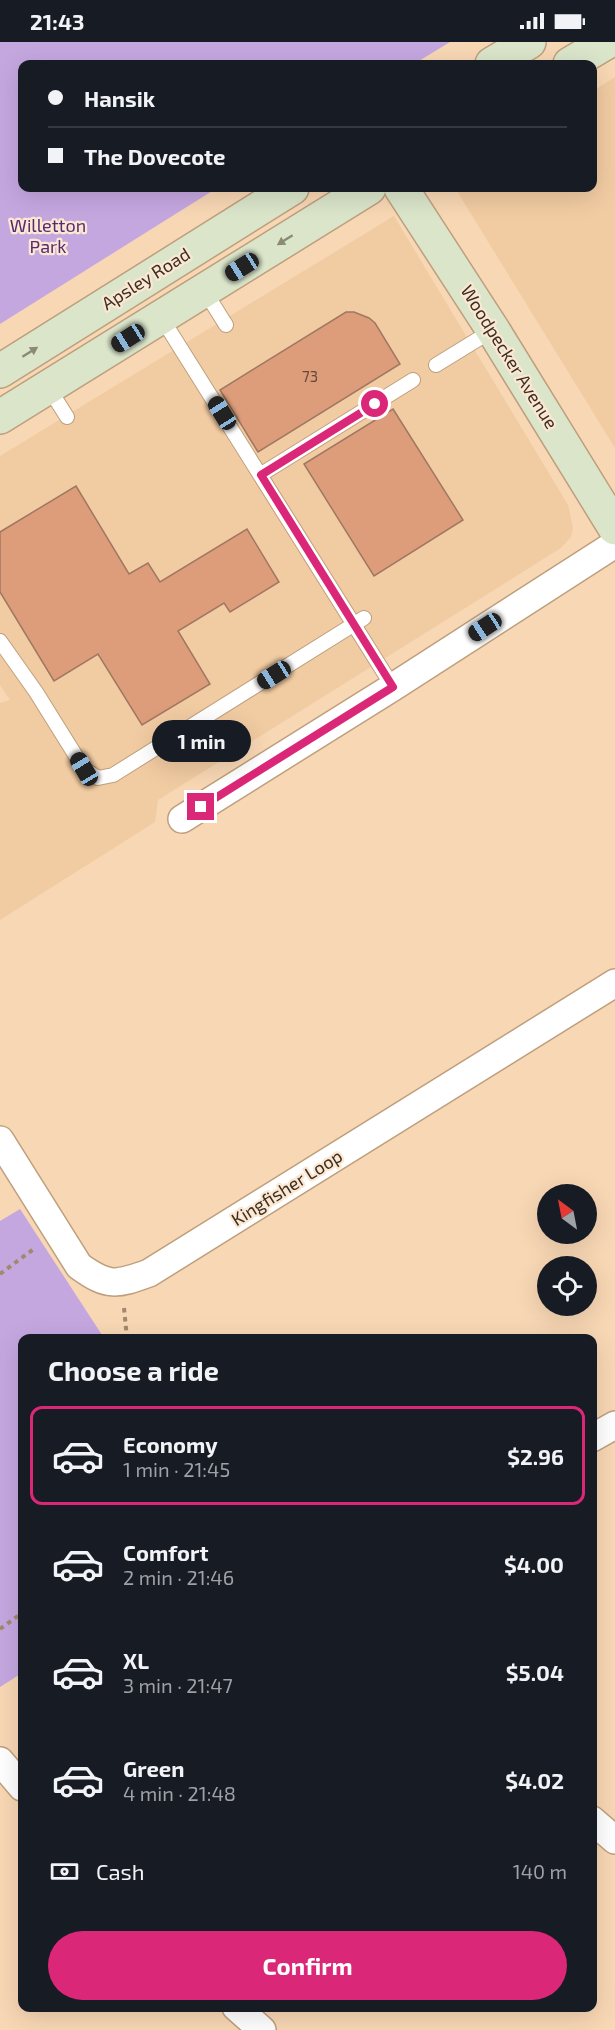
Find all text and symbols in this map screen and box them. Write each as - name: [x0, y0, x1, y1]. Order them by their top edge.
- text: 21:43: [30, 8, 84, 34]
- text: Hansik: [84, 85, 155, 111]
- text: The Dovecote: [84, 143, 226, 169]
- park label: Willetton Park: [10, 214, 86, 257]
- one-way arrow: [277, 234, 293, 245]
- street label: Apsley Road: [97, 242, 194, 314]
- car: [222, 250, 262, 284]
- street label: Woodpecker Avenue: [457, 280, 563, 433]
- car: [108, 321, 148, 355]
- one-way arrow: [22, 347, 38, 358]
- house number: 73: [302, 367, 318, 385]
- route start: [361, 390, 388, 417]
- car: [205, 393, 239, 433]
- car: [465, 610, 505, 644]
- car: [254, 658, 294, 692]
- callout: 1 min: [152, 720, 250, 762]
- text: 1 min: [177, 729, 226, 753]
- car: [67, 749, 101, 789]
- route end: [187, 793, 214, 820]
- street label: Kingfisher Loop: [227, 1144, 346, 1230]
- north arrow: [537, 1184, 597, 1244]
- map controls: [537, 1184, 597, 1316]
- button: locate: [537, 1256, 597, 1316]
- text: Choose a ride: [48, 1354, 219, 1386]
- icon: car: [51, 1429, 105, 1483]
- text: Economy: [123, 1431, 218, 1457]
- text: $2.96: [507, 1443, 564, 1469]
- text: 1 min · 21:45: [123, 1457, 230, 1481]
- icon: car: [51, 1537, 105, 1591]
- text: Comfort: [123, 1539, 208, 1565]
- text: $4.00: [504, 1551, 564, 1577]
- text: 2 min · 21:46: [123, 1565, 234, 1589]
- icon: car: [51, 1645, 105, 1699]
- text: XL: [123, 1647, 149, 1673]
- text: $5.04: [506, 1659, 564, 1685]
- text: 3 min · 21:47: [123, 1673, 233, 1697]
- icon: car: [51, 1753, 105, 1807]
- text: Green: [123, 1755, 185, 1781]
- text: $4.02: [505, 1767, 564, 1793]
- text: 4 min · 21:48: [123, 1781, 236, 1805]
- icon: cash: [48, 1855, 81, 1888]
- text: Cash: [96, 1858, 145, 1884]
- text: 140 m: [513, 1859, 567, 1883]
- button: Confirm: [48, 1931, 567, 2000]

